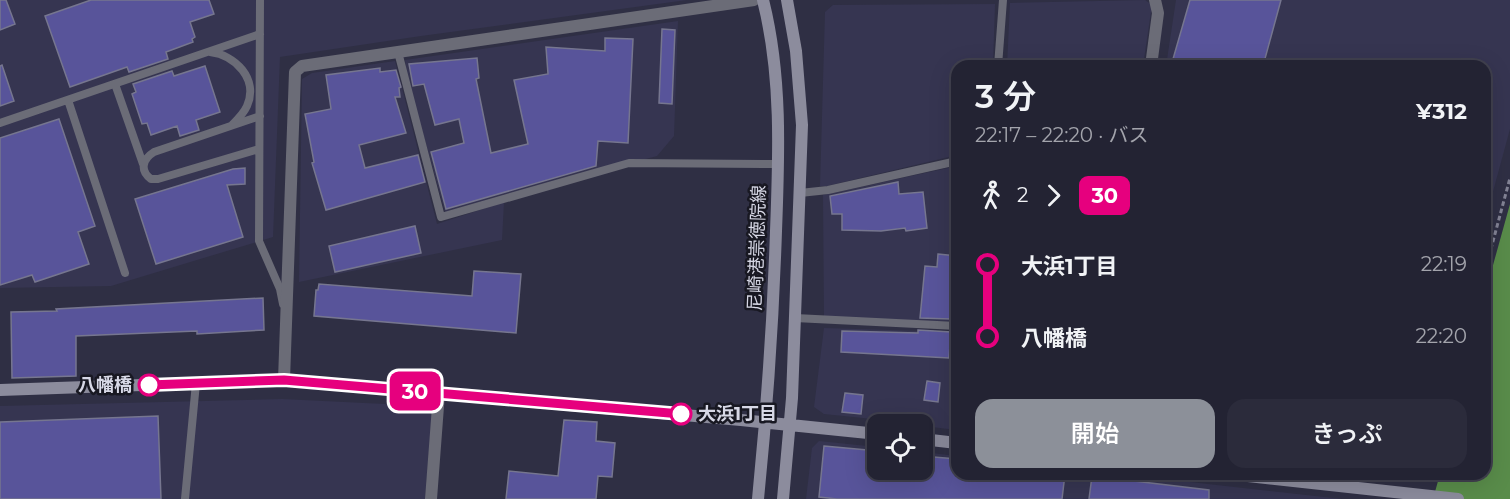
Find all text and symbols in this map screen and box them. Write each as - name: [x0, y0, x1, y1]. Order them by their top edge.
- text: 3 分: [975, 76, 1036, 116]
- text: ¥312: [1416, 98, 1467, 125]
- text: 22:17 – 22:20 · バス: [975, 123, 1148, 147]
- icon: walk: [975, 179, 1008, 212]
- icon: forward: [1037, 179, 1070, 212]
- text: 2: [1017, 183, 1028, 207]
- text: 30: [1091, 183, 1118, 208]
- street label: 尼崎港崇徳院線: [744, 185, 770, 311]
- text: 22:19: [1421, 252, 1467, 276]
- text: 大浜1丁目: [1021, 253, 1118, 280]
- text: 22:20: [1415, 324, 1467, 348]
- text: 八幡橋: [1021, 325, 1087, 352]
- line badge: 30: [388, 372, 442, 410]
- place label: 八幡橋: [78, 374, 132, 396]
- marker: 八幡橋: [138, 374, 160, 396]
- text: 30: [402, 379, 428, 404]
- button: 開始: [975, 399, 1215, 468]
- button: きっぷ: [1227, 399, 1467, 468]
- marker: 大浜1丁目: [670, 403, 692, 425]
- place label: 大浜1丁目: [698, 403, 777, 425]
- map controls: [867, 414, 933, 480]
- button: locate: [867, 414, 933, 480]

